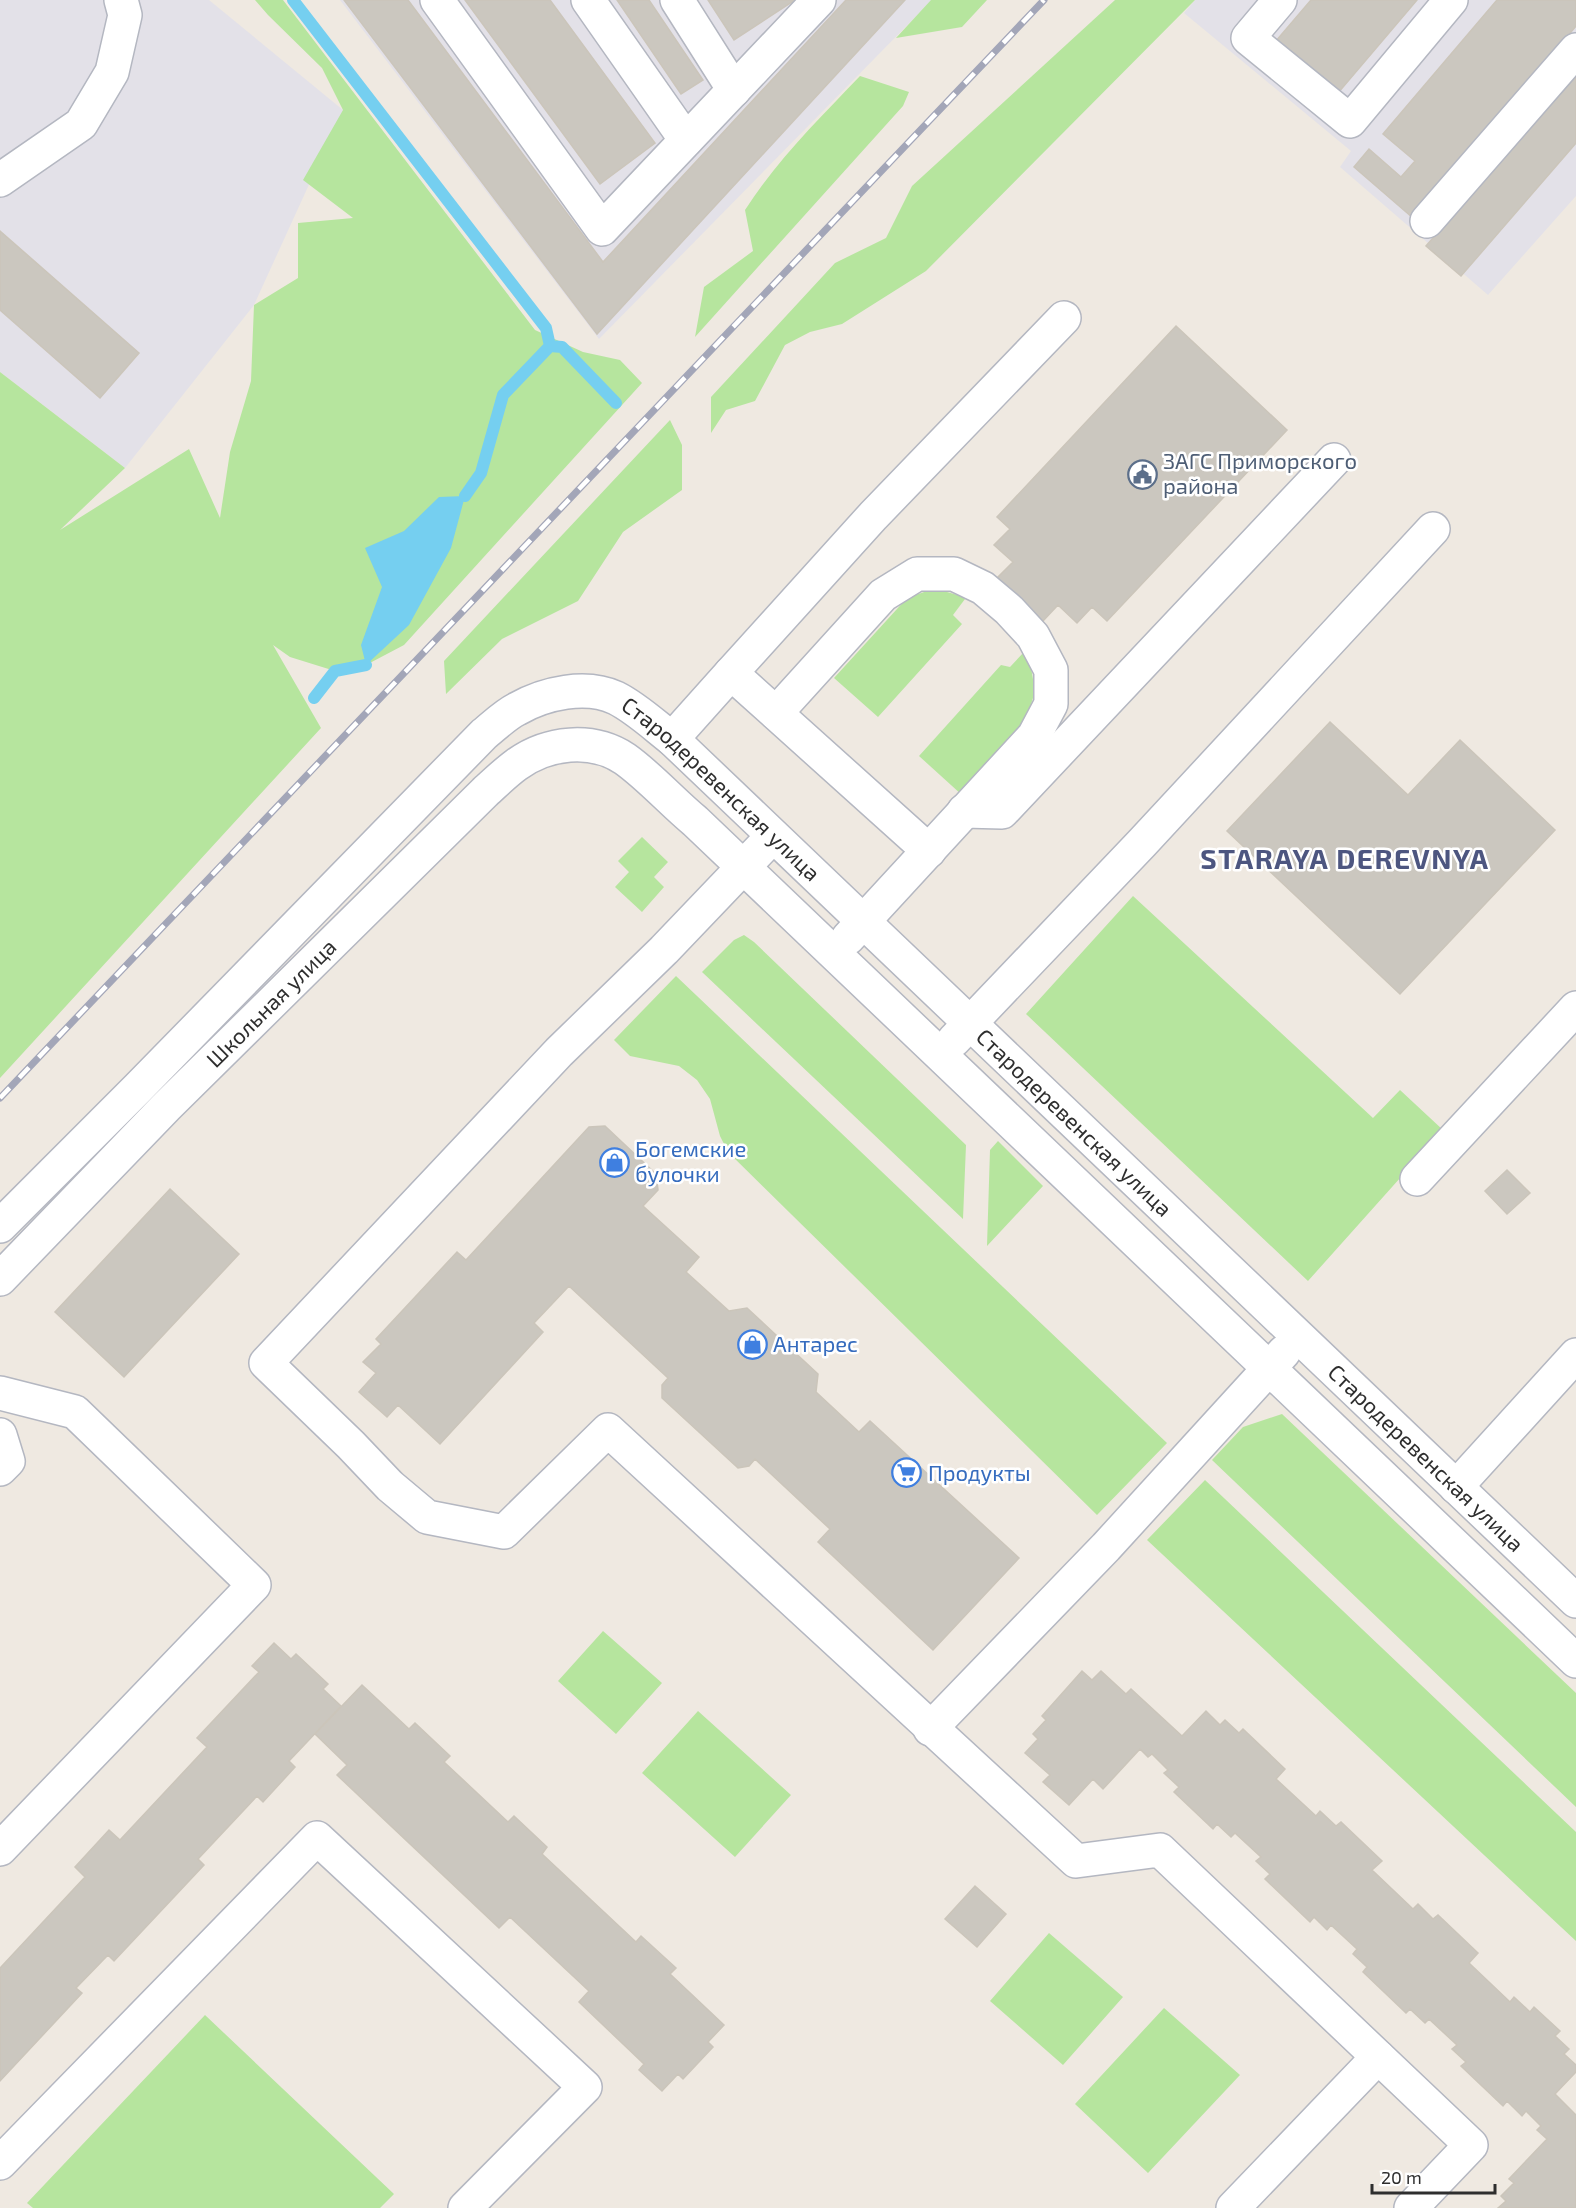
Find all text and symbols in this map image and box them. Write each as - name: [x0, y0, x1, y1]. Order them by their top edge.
- place label: ЗАГС Приморского района: [1163, 447, 1357, 498]
- public building icon: ЗАГС Приморского района: [1126, 458, 1158, 490]
- street label: Стародеревенская улица: [618, 691, 826, 886]
- district label: STARAYA DEREVNYA: [1200, 841, 1490, 875]
- street label: Школьная улица: [200, 933, 341, 1072]
- street label: Стародеревенская улица: [972, 1023, 1178, 1221]
- place label: Богемские булочки: [635, 1135, 746, 1187]
- shop icon: Богемские булочки: [598, 1146, 630, 1178]
- shop icon: Антарес: [736, 1328, 768, 1360]
- place label: Антарес: [773, 1330, 858, 1356]
- street label: Стародеревенская улица: [1324, 1358, 1530, 1556]
- supermarket icon: Продукты: [891, 1457, 923, 1489]
- place label: Продукты: [928, 1459, 1031, 1486]
- scale bar: [1372, 2157, 1495, 2195]
- text: 20 m: [1381, 2166, 1422, 2188]

